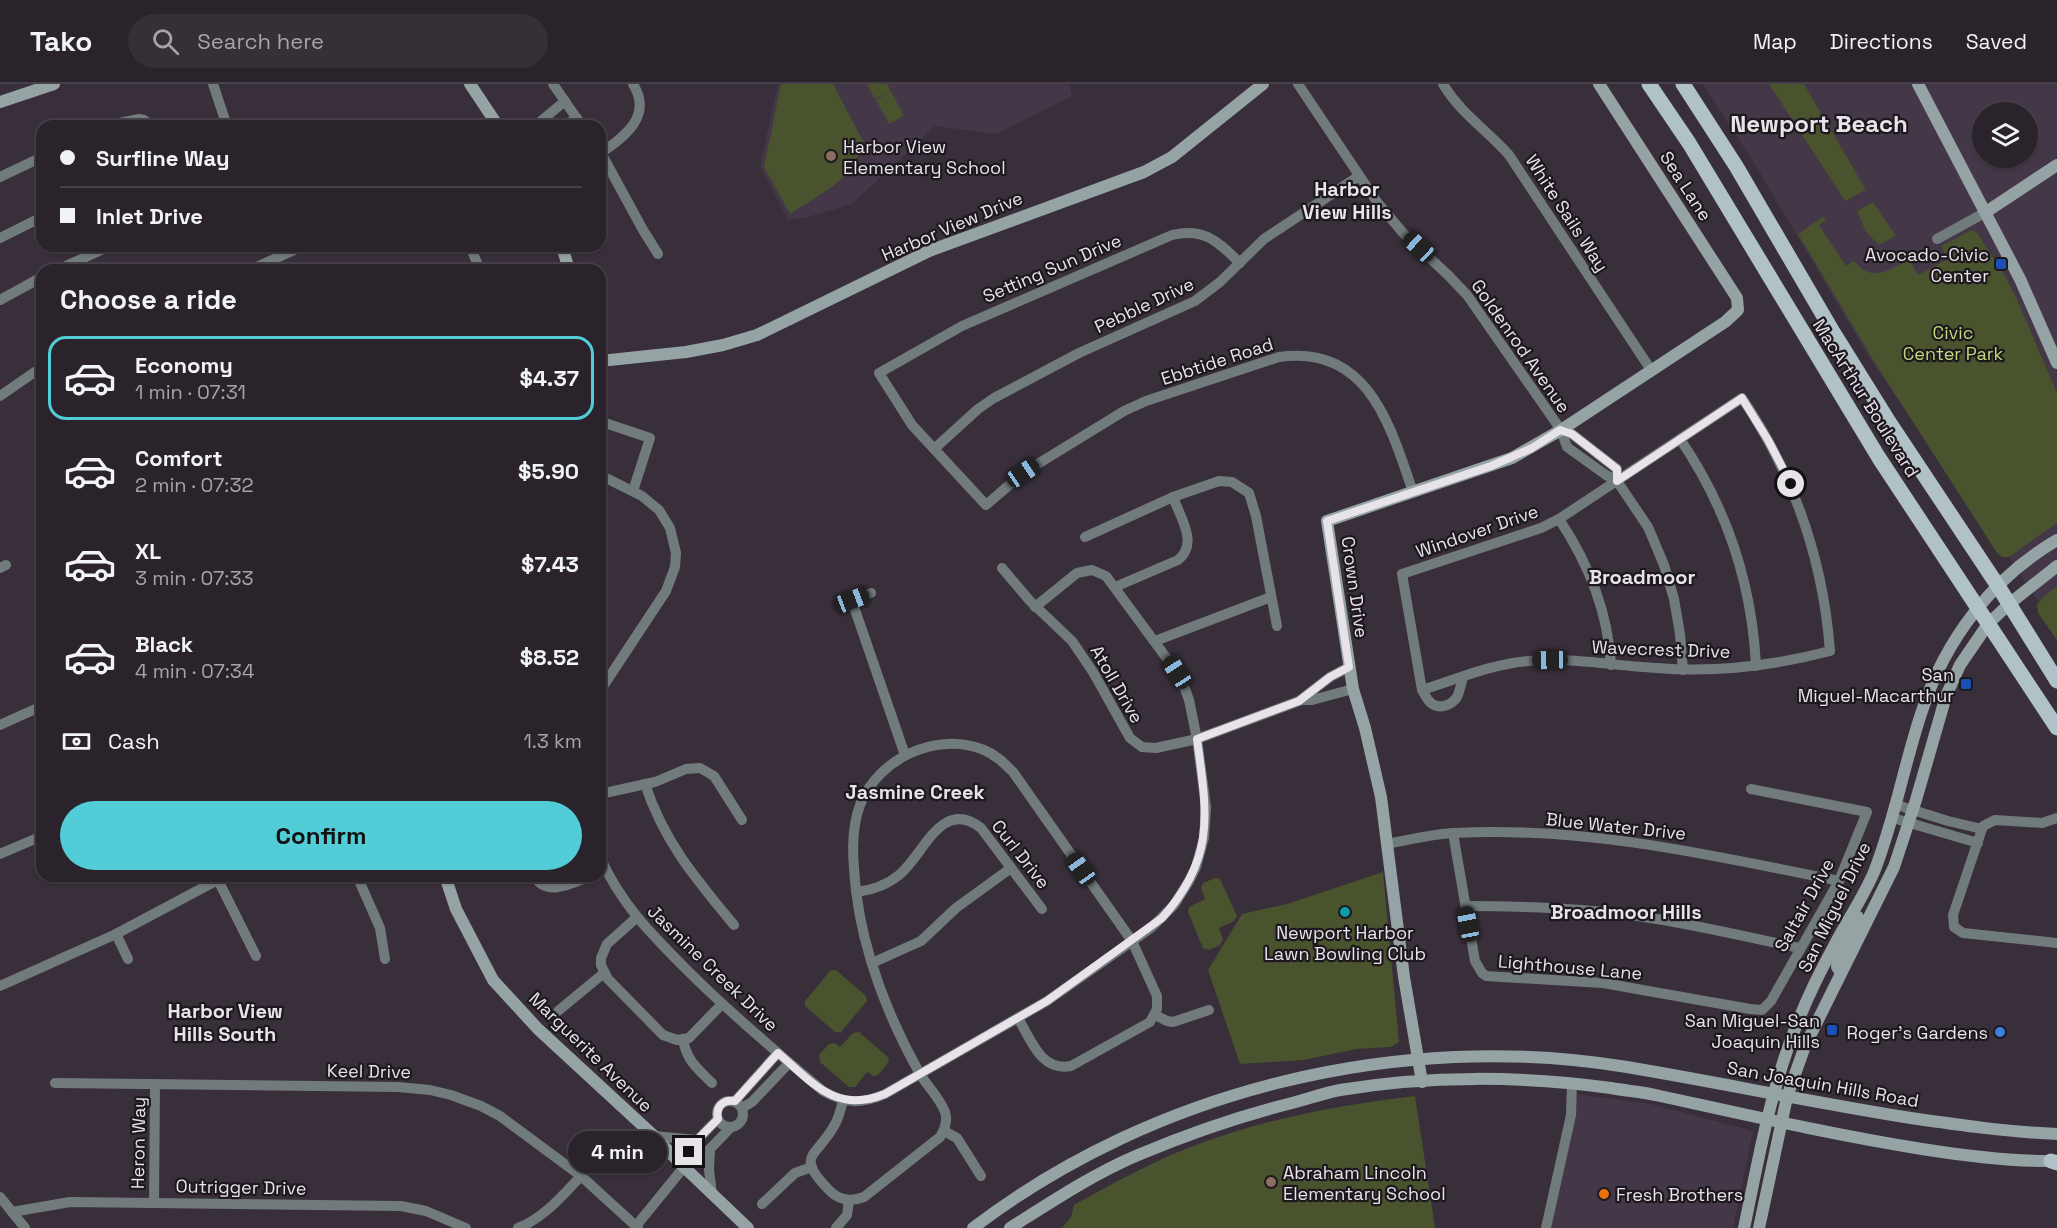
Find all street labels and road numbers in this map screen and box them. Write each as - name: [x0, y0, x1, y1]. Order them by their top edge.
- street label: Sea Lane: [1655, 147, 1717, 225]
- street label: White Sails Way: [1521, 150, 1613, 276]
- street label: Harbor View Drive: [878, 186, 1026, 266]
- street label: Setting Sun Drive: [979, 228, 1125, 308]
- street label: Pebble Drive: [1091, 272, 1197, 338]
- street label: Goldenrod Avenue: [1466, 275, 1576, 417]
- street label: MacArthur Boulevard: [1808, 314, 1924, 482]
- street label: Ebbtide Road: [1158, 332, 1276, 390]
- street label: Windover Drive: [1413, 499, 1541, 563]
- street label: Crown Drive: [1337, 535, 1373, 639]
- street label: Wavecrest Drive: [1591, 635, 1731, 663]
- street label: Atoll Drive: [1085, 641, 1149, 727]
- street label: Blue Water Drive: [1545, 807, 1687, 845]
- street label: Curl Drive: [987, 815, 1055, 893]
- street label: San Miguel Drive: [1792, 838, 1876, 976]
- street label: Saltair Drive: [1769, 854, 1839, 956]
- street label: Jasmine Creek Drive: [643, 900, 783, 1036]
- street label: Lighthouse Lane: [1497, 949, 1643, 985]
- street label: Marguerite Avenue: [524, 987, 658, 1117]
- street label: San Joaquin Hills Road: [1725, 1056, 1921, 1112]
- street label: Keel Drive: [327, 1059, 411, 1083]
- street label: Heron Way: [126, 1097, 150, 1189]
- street label: Outrigger Drive: [175, 1174, 307, 1200]

